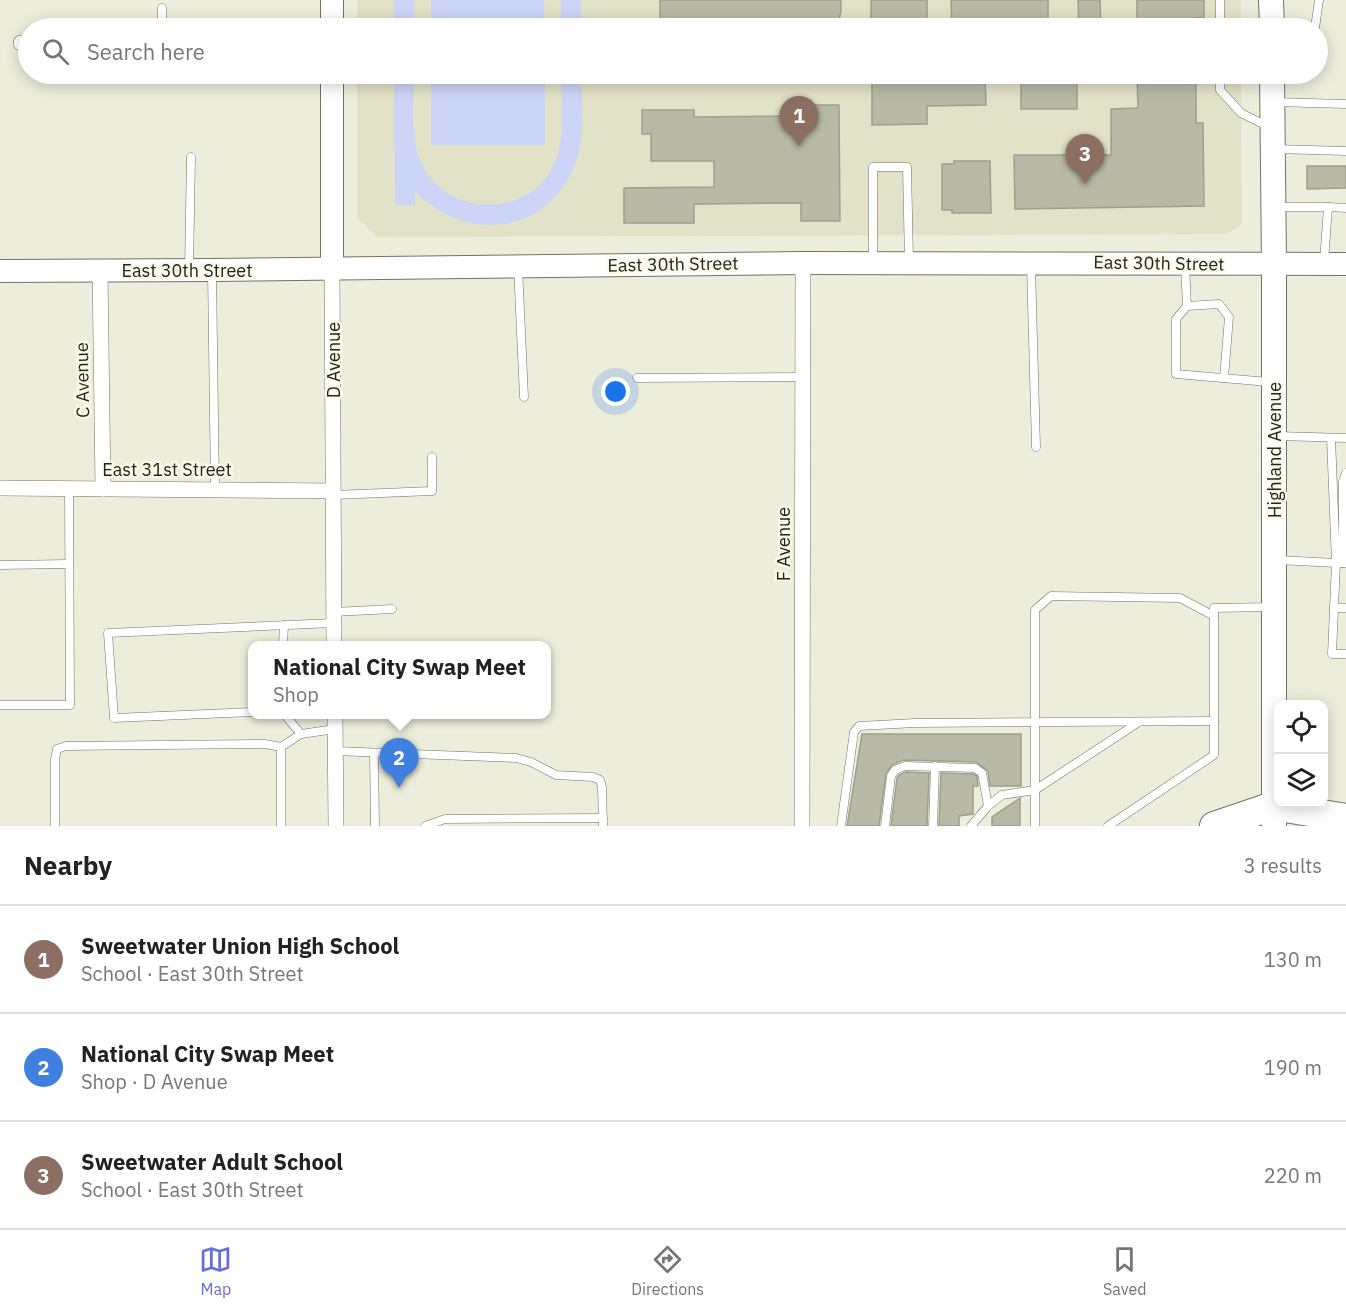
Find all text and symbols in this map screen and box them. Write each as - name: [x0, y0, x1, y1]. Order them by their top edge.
- search box: [18, 18, 1328, 84]
- icon: search: [39, 35, 72, 68]
- text: Search here: [87, 37, 205, 66]
- pin: 1: [780, 96, 818, 146]
- pin: 3: [1066, 134, 1104, 184]
- street label: East 30th Street: [1093, 250, 1225, 276]
- street label: East 30th Street: [607, 251, 739, 277]
- street label: East 30th Street: [121, 259, 253, 282]
- street label: D Avenue: [322, 322, 345, 398]
- street label: C Avenue: [70, 342, 94, 418]
- your location: [601, 377, 630, 406]
- street label: Highland Avenue: [1263, 382, 1286, 518]
- street label: East 31st Street: [102, 458, 232, 481]
- street label: F Avenue: [772, 507, 795, 581]
- popup: [248, 641, 551, 719]
- text: National City Swap Meet: [273, 652, 526, 681]
- text: Shop: [273, 681, 319, 708]
- map controls: [1274, 700, 1328, 808]
- button: locate: [1274, 700, 1328, 754]
- pin: 2: [380, 738, 418, 788]
- button: layers: [1274, 754, 1328, 808]
- text: Nearby: [24, 848, 112, 882]
- text: 3 results: [1244, 852, 1322, 879]
- text: Sweetwater Union High School: [81, 931, 399, 960]
- text: 1: [38, 946, 50, 973]
- text: 130 m: [1264, 946, 1322, 973]
- text: School · East 30th Street: [81, 960, 303, 987]
- text: National City Swap Meet: [81, 1039, 334, 1068]
- text: 2: [38, 1054, 50, 1081]
- text: 190 m: [1264, 1054, 1322, 1081]
- text: Shop · D Avenue: [81, 1068, 228, 1095]
- text: Sweetwater Adult School: [81, 1147, 343, 1176]
- text: 3: [38, 1162, 50, 1189]
- text: 220 m: [1264, 1162, 1322, 1189]
- text: School · East 30th Street: [81, 1176, 303, 1203]
- tab: Map: [199, 1243, 232, 1299]
- tab: Directions: [631, 1243, 704, 1299]
- tab: Saved: [1103, 1243, 1147, 1299]

